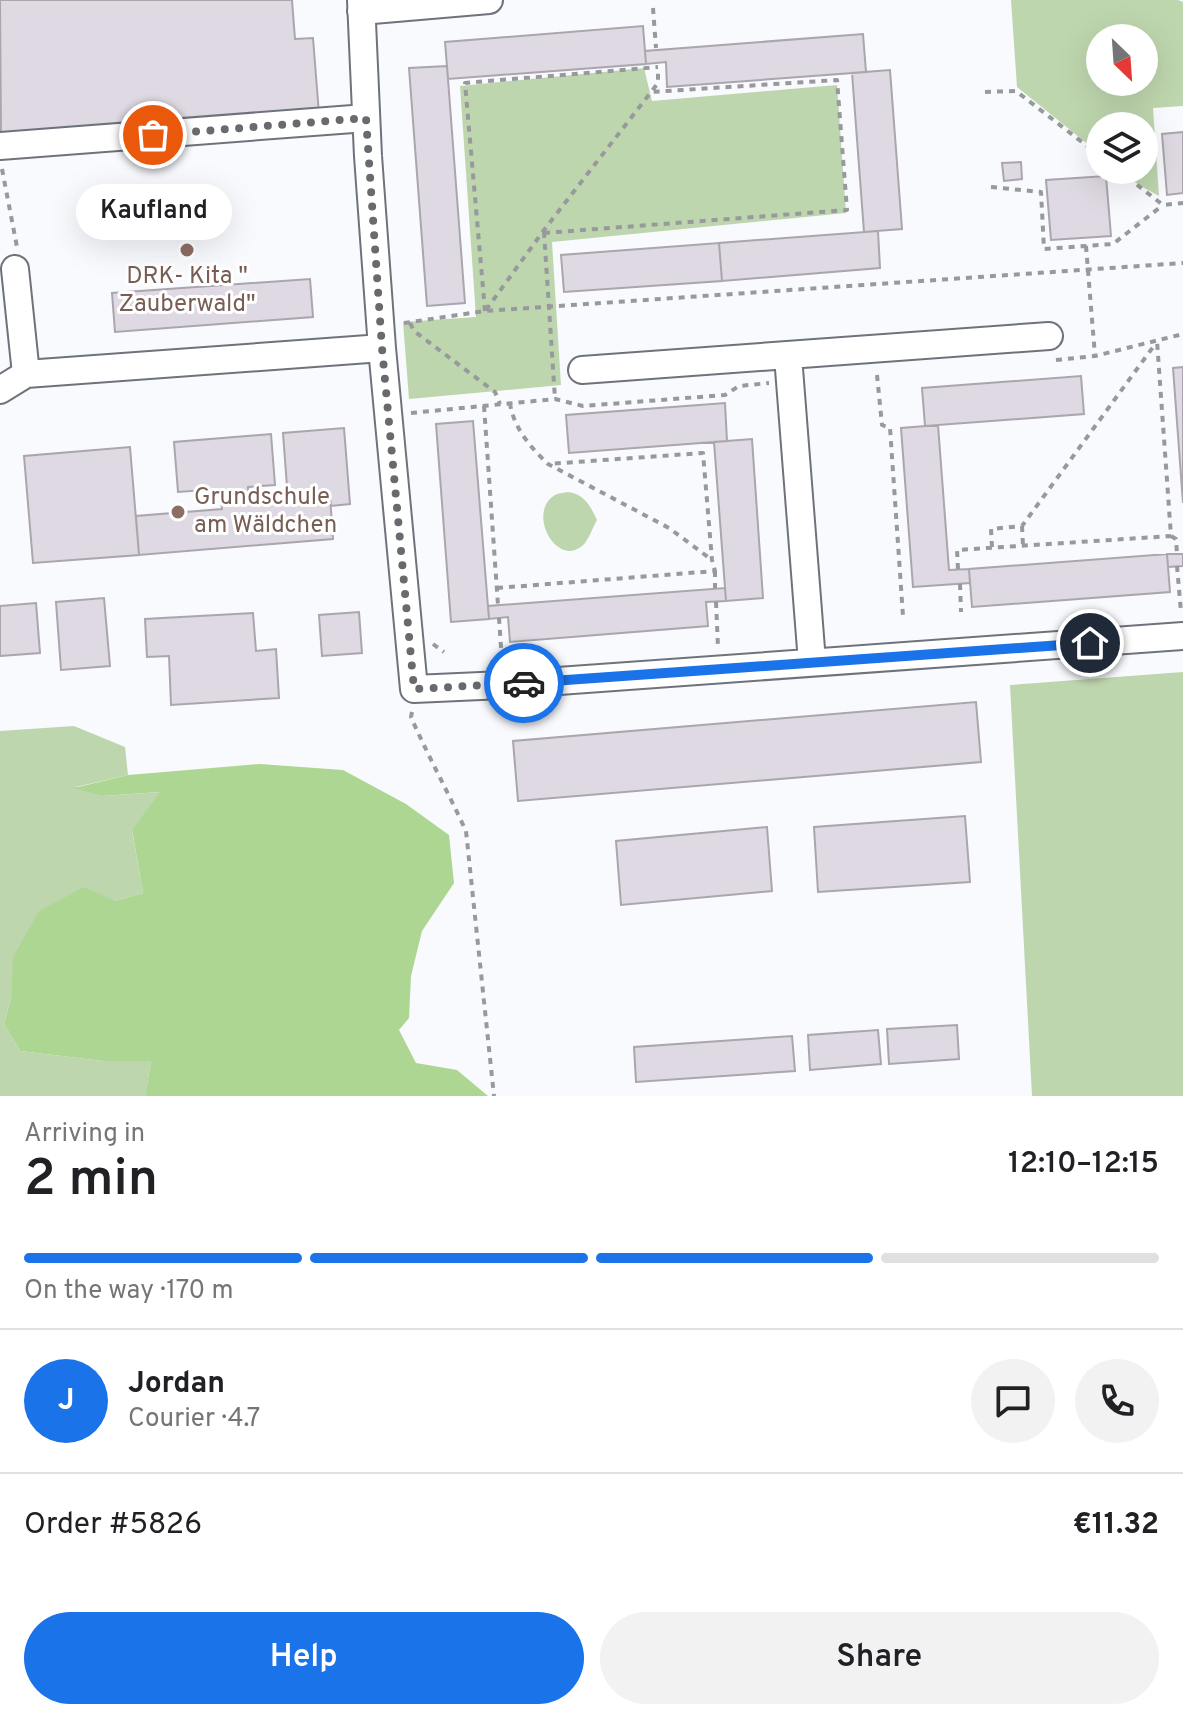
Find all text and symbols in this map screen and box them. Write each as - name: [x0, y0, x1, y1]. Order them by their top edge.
- north arrow: [1086, 24, 1158, 96]
- map controls: [1086, 24, 1158, 184]
- pin: [119, 101, 187, 169]
- button: layers: [1086, 112, 1158, 184]
- icon: bag: [131, 113, 175, 157]
- callout: Kaufland: [75, 183, 231, 239]
- text: Kaufland: [100, 195, 208, 228]
- marker: DRK- Kita " Zauberwald": [178, 241, 196, 259]
- place label: DRK- Kita " Zauberwald": [118, 262, 256, 320]
- place label: Grundschule am Wäldchen: [194, 483, 337, 541]
- marker: Grundschule am Wäldchen: [169, 503, 187, 521]
- pin: [1056, 609, 1124, 677]
- icon: home: [1068, 621, 1112, 665]
- courier: [484, 643, 564, 723]
- icon: car: [502, 661, 546, 705]
- text: Arriving in: [24, 1118, 145, 1151]
- text: 12:10–12:15: [1008, 1146, 1159, 1183]
- text: 2 min: [24, 1148, 158, 1214]
- text: On the way · 170 m: [24, 1275, 233, 1308]
- button: chat: [971, 1359, 1055, 1443]
- button: phone: [1075, 1359, 1159, 1443]
- text: Jordan: [128, 1366, 225, 1403]
- text: J: [58, 1383, 74, 1420]
- text: Courier · 4.7: [128, 1403, 260, 1436]
- text: Order #5826: [24, 1507, 202, 1544]
- text: €11.32: [1073, 1507, 1159, 1544]
- button: Help: [24, 1612, 584, 1704]
- button: Share: [600, 1612, 1159, 1704]

